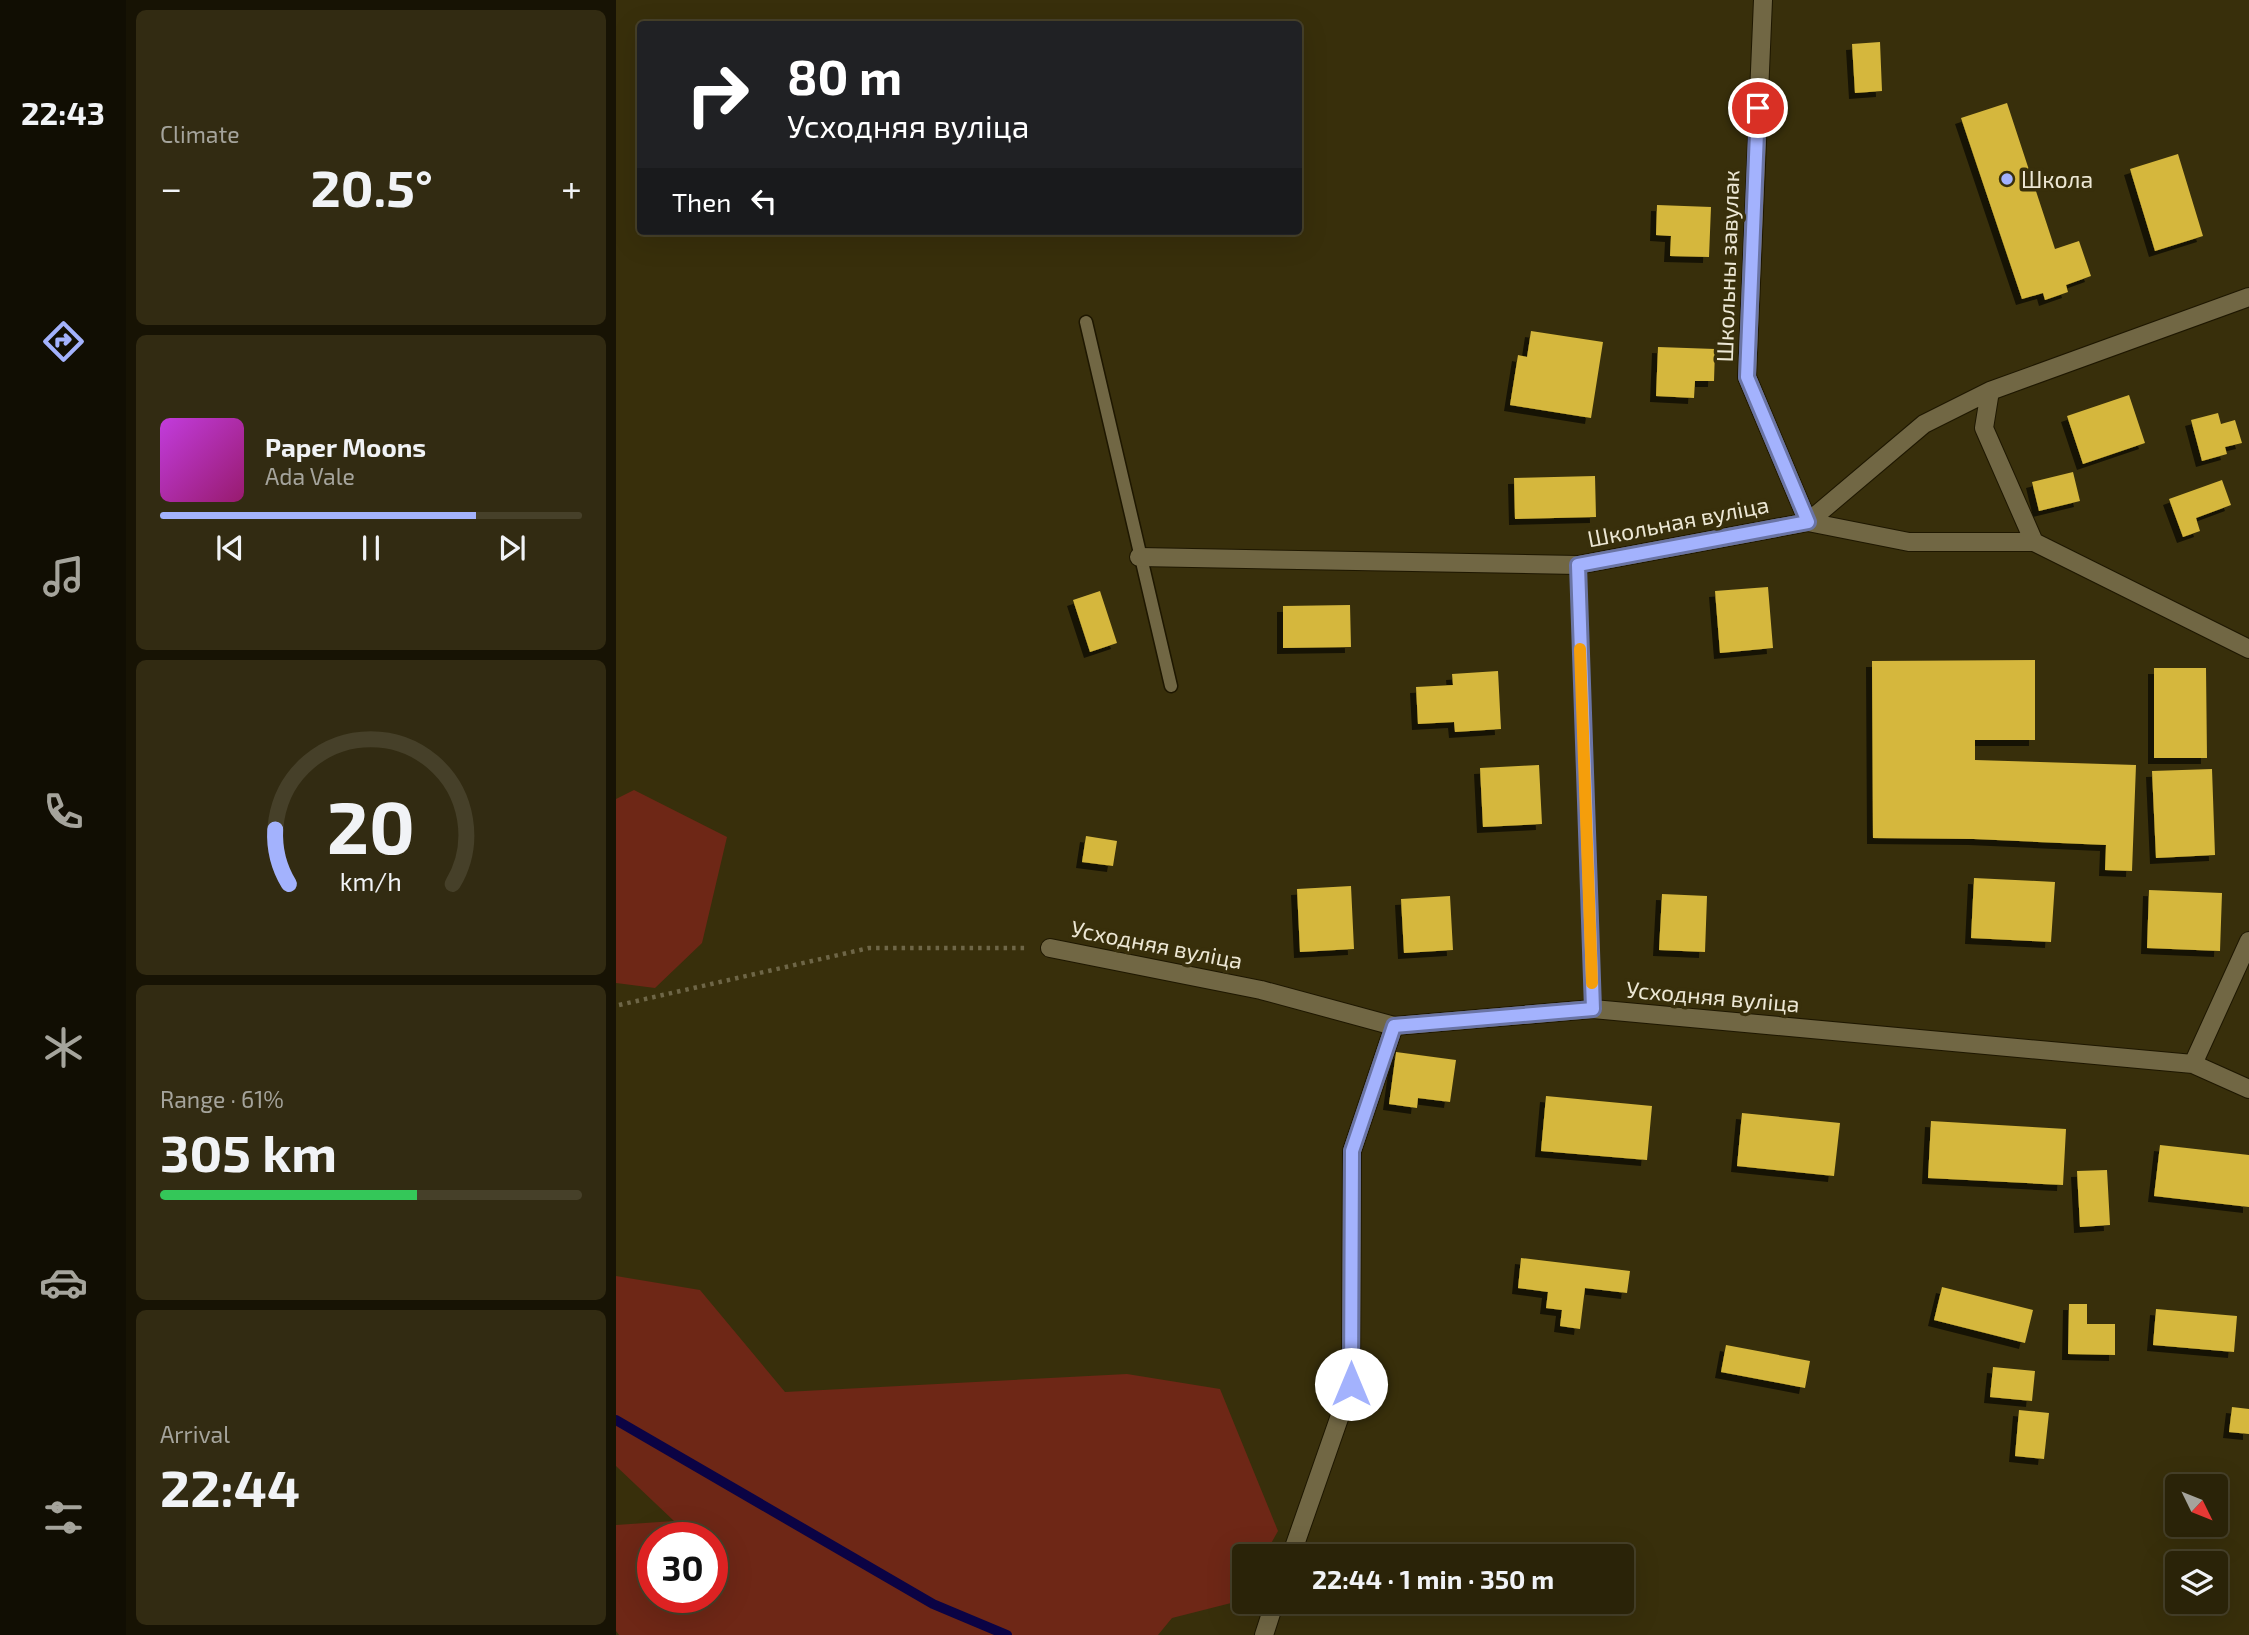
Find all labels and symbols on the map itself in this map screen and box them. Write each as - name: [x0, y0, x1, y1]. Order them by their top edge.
- pin: [1728, 78, 1788, 138]
- place label: Школа: [2021, 165, 2093, 193]
- street label: Школьны завулак: [1710, 169, 1745, 363]
- marker: Школа: [1999, 171, 2015, 187]
- street label: Школьная вуліца: [1585, 490, 1771, 553]
- street label: Усходняя вуліца: [1069, 914, 1245, 975]
- street label: Усходняя вуліца: [1625, 974, 1801, 1019]
- position arrow: [1314, 1347, 1388, 1421]
- north arrow: [2165, 1474, 2228, 1536]
- speed limit sign: 30: [637, 1522, 728, 1613]

